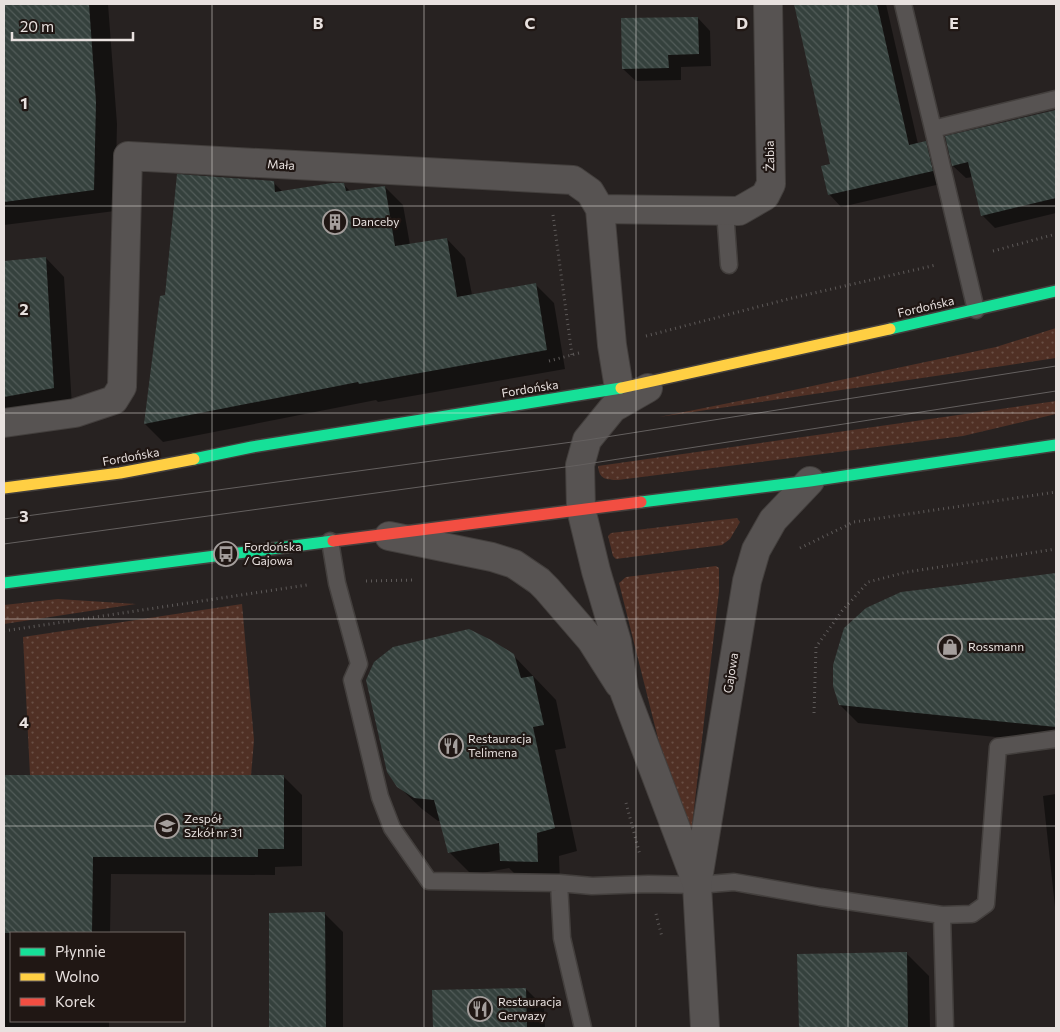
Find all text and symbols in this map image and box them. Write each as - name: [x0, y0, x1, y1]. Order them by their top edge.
- scale bar: [12, 10, 134, 42]
- text: B: [313, 13, 324, 32]
- text: C: [525, 13, 536, 32]
- text: D: [736, 13, 748, 32]
- text: E: [949, 13, 959, 32]
- text: 20 m: [20, 17, 54, 35]
- text: 1: [20, 93, 28, 112]
- street label: Żabia: [762, 140, 776, 172]
- street label: Mała: [267, 156, 295, 172]
- building icon: Danceby: [322, 209, 348, 235]
- place label: Danceby: [352, 214, 399, 228]
- street label: Fordońska: [896, 293, 955, 319]
- text: 2: [19, 299, 29, 318]
- street label: Fordońska: [500, 377, 559, 399]
- street label: Fordońska: [101, 444, 160, 468]
- text: 3: [19, 506, 29, 525]
- place label: Fordońska / Gajowa: [244, 539, 302, 567]
- bus stop icon: Fordońska / Gajowa: [213, 541, 239, 567]
- shop icon: Rossmann: [937, 634, 963, 660]
- place label: Rossmann: [968, 639, 1024, 653]
- street label: Gajowa: [720, 652, 740, 694]
- text: 4: [19, 712, 29, 731]
- place label: Restauracja Telimena: [468, 731, 532, 759]
- restaurant icon: Restauracja Telimena: [438, 733, 464, 759]
- place label: Zespół Szkół nr 31: [184, 811, 242, 839]
- school or university icon: Zespół Szkół nr 31: [154, 813, 180, 839]
- legend: [10, 932, 185, 1022]
- text: Płynnie: [55, 942, 106, 960]
- text: Wolno: [55, 967, 100, 985]
- text: Korek: [55, 992, 95, 1010]
- place label: Restauracja Gerwazy: [498, 994, 562, 1022]
- restaurant icon: Restauracja Gerwazy: [467, 996, 493, 1022]

